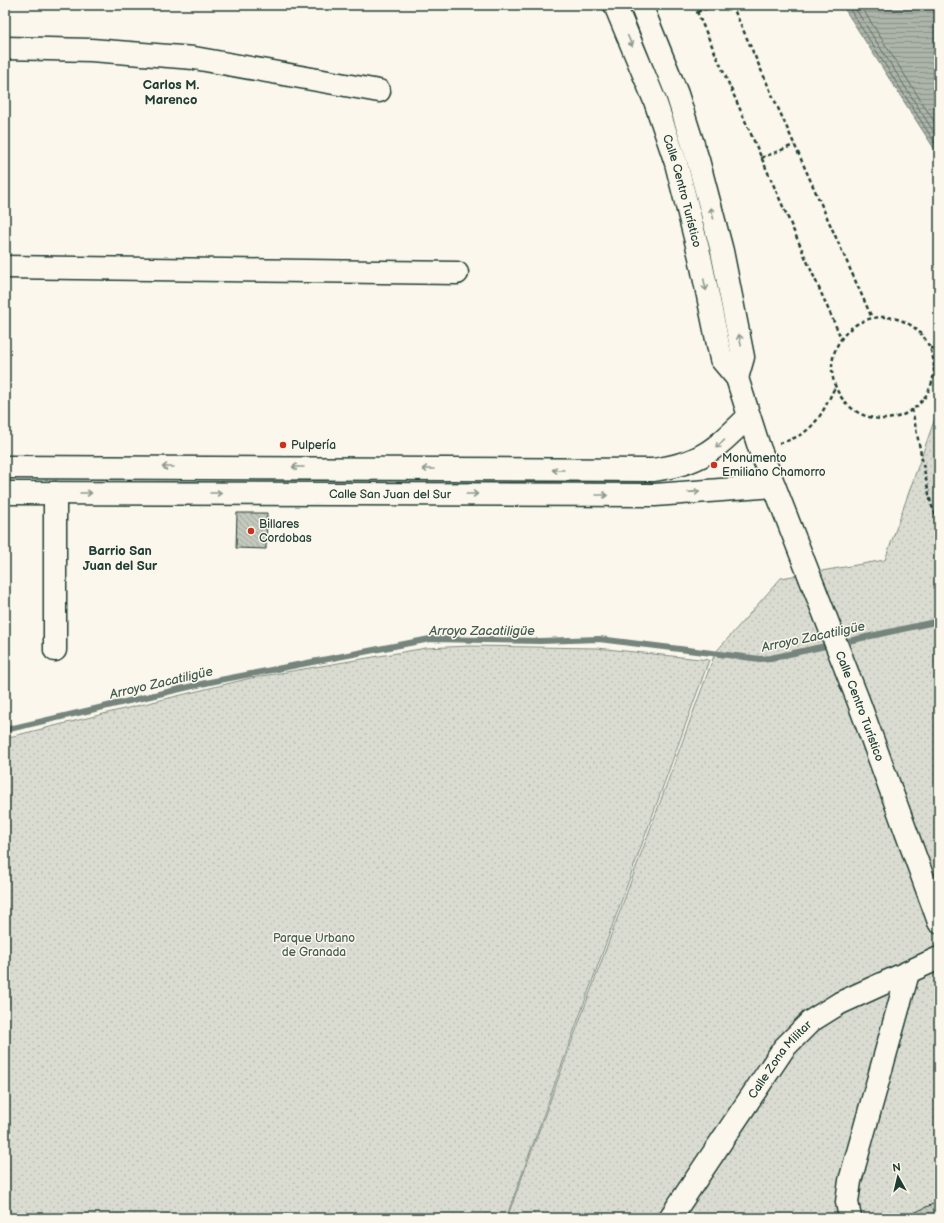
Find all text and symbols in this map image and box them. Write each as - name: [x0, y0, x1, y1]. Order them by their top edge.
- one-way arrow: [627, 35, 634, 47]
- district label: Carlos M. Marenco: [143, 77, 199, 108]
- street label: Calle Centro Turístico: [659, 132, 704, 249]
- one-way arrow: [708, 207, 715, 220]
- one-way arrow: [702, 278, 710, 291]
- one-way arrow: [735, 334, 743, 347]
- place label: Pulpería: [291, 438, 336, 453]
- marker: Pulpería: [278, 440, 288, 450]
- one-way arrow: [715, 440, 725, 449]
- place label: Monumento Emiliano Chamorro: [722, 451, 826, 480]
- marker: Monumento Emiliano Chamorro: [709, 460, 719, 470]
- one-way arrow: [162, 463, 175, 471]
- one-way arrow: [292, 464, 305, 471]
- one-way arrow: [422, 465, 435, 472]
- one-way arrow: [552, 466, 565, 474]
- street label: Calle San Juan del Sur: [329, 487, 452, 502]
- one-way arrow: [79, 489, 92, 497]
- one-way arrow: [209, 489, 222, 497]
- one-way arrow: [687, 489, 700, 496]
- one-way arrow: [465, 490, 478, 498]
- one-way arrow: [595, 491, 608, 499]
- place label: Billares Cordobas: [259, 517, 312, 546]
- marker: Billares Cordobas: [246, 526, 256, 536]
- district label: Barrio San Juan del Sur: [83, 543, 158, 574]
- water label: Arroyo Zacatiligüe: [759, 618, 867, 656]
- water label: Arroyo Zacatiligüe: [428, 623, 535, 639]
- street label: Calle Centro Turístico: [832, 649, 887, 764]
- water label: Arroyo Zacatiligüe: [107, 663, 215, 703]
- park label: Parque Urbano de Granada: [273, 931, 355, 960]
- street label: Calle Zona Militar: [745, 1017, 816, 1102]
- north arrow: [878, 1157, 918, 1197]
- text: N: [892, 1161, 902, 1175]

